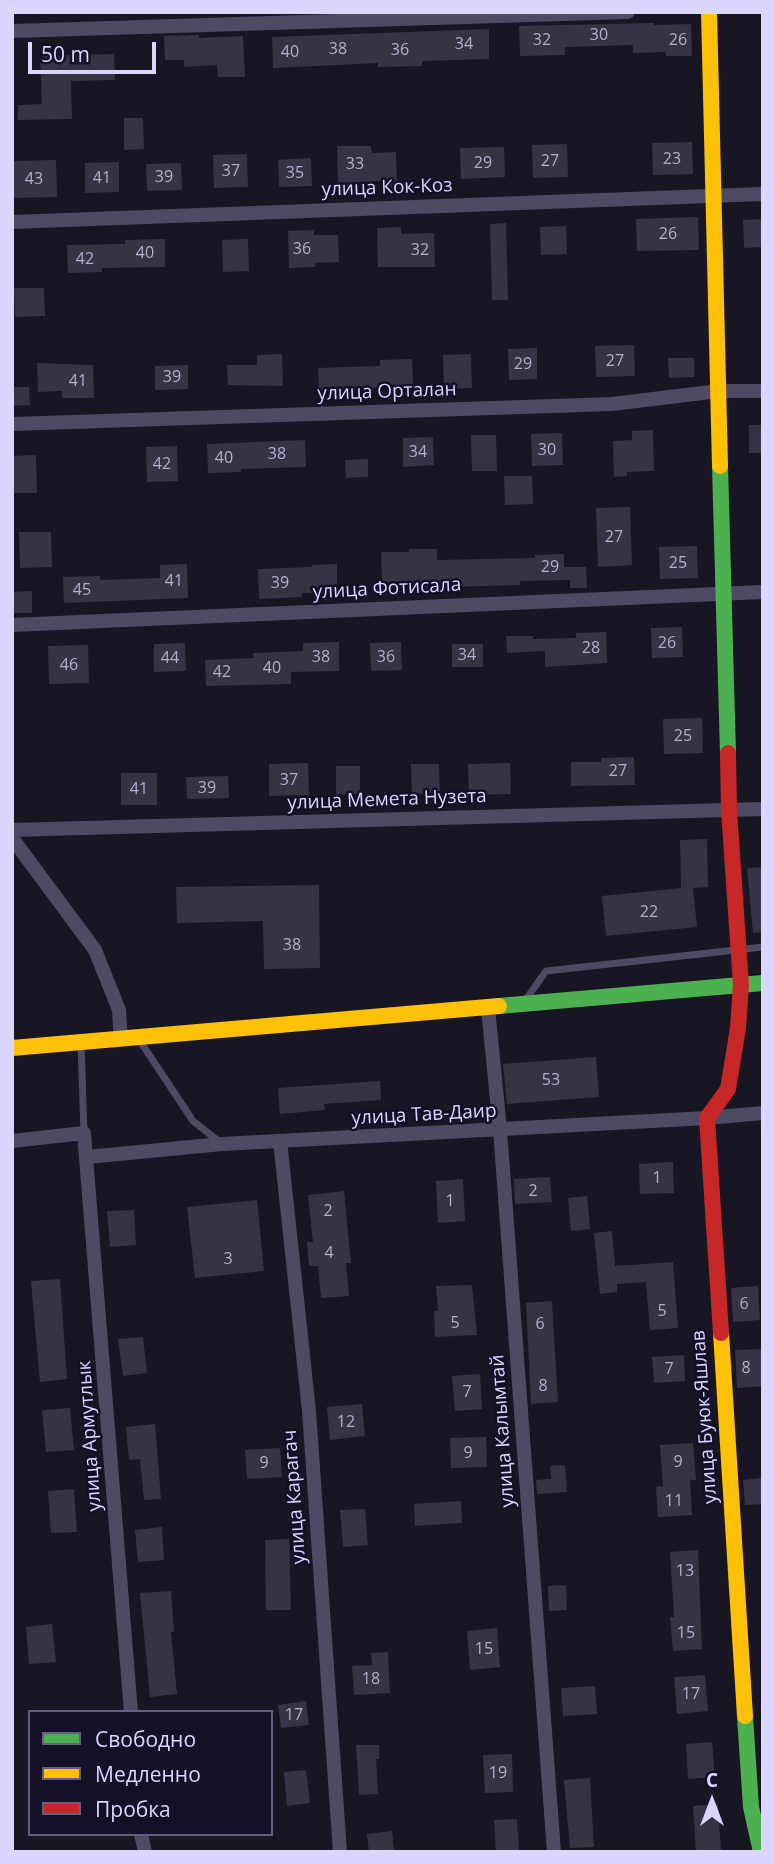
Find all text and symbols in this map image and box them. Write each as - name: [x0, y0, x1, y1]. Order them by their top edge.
- house number: 30: [590, 25, 608, 45]
- scale bar: [32, 28, 159, 72]
- house number: 32: [533, 30, 551, 50]
- house number: 26: [669, 30, 687, 50]
- house number: 34: [455, 34, 473, 54]
- house number: 38: [329, 39, 347, 59]
- text: 50 m: [41, 40, 90, 68]
- house number: 36: [391, 40, 409, 60]
- house number: 40: [281, 42, 299, 62]
- house number: 23: [663, 149, 681, 169]
- house number: 27: [541, 151, 559, 171]
- house number: 29: [474, 153, 492, 173]
- house number: 33: [346, 154, 364, 174]
- house number: 37: [222, 161, 240, 181]
- house number: 35: [286, 163, 304, 183]
- house number: 39: [155, 167, 173, 187]
- house number: 41: [93, 168, 111, 188]
- house number: 43: [25, 169, 43, 189]
- street label: улица Кок-Коз: [321, 174, 453, 202]
- house number: 26: [659, 224, 677, 244]
- house number: 36: [293, 239, 311, 259]
- house number: 32: [411, 240, 429, 260]
- house number: 40: [136, 243, 154, 263]
- house number: 42: [76, 249, 94, 269]
- house number: 27: [606, 351, 624, 371]
- house number: 29: [514, 354, 532, 374]
- house number: 39: [163, 367, 181, 387]
- house number: 41: [69, 371, 87, 391]
- street label: улица Орталан: [317, 378, 457, 406]
- house number: 30: [538, 440, 556, 460]
- house number: 34: [409, 442, 427, 462]
- house number: 38: [268, 444, 286, 464]
- house number: 40: [215, 448, 233, 468]
- house number: 42: [153, 454, 171, 474]
- house number: 27: [605, 527, 623, 547]
- house number: 25: [669, 553, 687, 573]
- house number: 29: [541, 557, 559, 577]
- house number: 41: [165, 571, 183, 591]
- house number: 39: [271, 573, 289, 593]
- street label: улица Фотисала: [312, 574, 462, 604]
- house number: 45: [73, 580, 91, 600]
- house number: 26: [658, 633, 676, 653]
- house number: 28: [582, 638, 600, 658]
- house number: 34: [458, 645, 476, 665]
- house number: 38: [312, 647, 330, 667]
- house number: 36: [377, 647, 395, 667]
- house number: 44: [161, 648, 179, 668]
- house number: 46: [60, 655, 78, 675]
- house number: 40: [263, 658, 281, 678]
- house number: 42: [213, 662, 231, 682]
- house number: 25: [674, 726, 692, 746]
- house number: 27: [609, 761, 627, 781]
- house number: 37: [280, 770, 298, 790]
- house number: 39: [198, 778, 216, 798]
- house number: 41: [130, 779, 148, 799]
- street label: улица Мемета Нузета: [287, 785, 487, 815]
- house number: 22: [640, 902, 658, 922]
- house number: 38: [283, 935, 301, 955]
- house number: 53: [542, 1070, 560, 1090]
- street label: улица Тав-Даир: [351, 1100, 497, 1130]
- house number: 1: [652, 1168, 662, 1188]
- house number: 2: [528, 1181, 538, 1201]
- house number: 1: [445, 1191, 455, 1211]
- house number: 2: [323, 1201, 333, 1221]
- house number: 4: [324, 1243, 334, 1263]
- house number: 3: [223, 1249, 233, 1269]
- house number: 6: [739, 1294, 749, 1314]
- house number: 5: [657, 1301, 667, 1321]
- house number: 5: [450, 1313, 460, 1333]
- house number: 6: [535, 1314, 545, 1334]
- street label: улица Буюк-Яшлав: [688, 1329, 722, 1505]
- street label: улица Калымтай: [486, 1354, 520, 1508]
- house number: 8: [741, 1358, 751, 1378]
- house number: 7: [664, 1359, 674, 1379]
- street label: улица Армутлык: [73, 1360, 107, 1512]
- house number: 8: [538, 1376, 548, 1396]
- house number: 7: [462, 1382, 472, 1402]
- house number: 12: [337, 1412, 355, 1432]
- street label: улица Карагач: [279, 1429, 311, 1565]
- house number: 9: [463, 1443, 473, 1463]
- house number: 9: [673, 1452, 683, 1472]
- house number: 9: [259, 1453, 269, 1473]
- house number: 11: [665, 1491, 683, 1511]
- house number: 13: [676, 1561, 694, 1581]
- house number: 15: [677, 1623, 695, 1643]
- house number: 15: [475, 1639, 493, 1659]
- house number: 18: [362, 1669, 380, 1689]
- house number: 17: [682, 1684, 700, 1704]
- house number: 17: [285, 1705, 303, 1725]
- legend: [28, 1710, 273, 1836]
- text: Свободно: [95, 1725, 196, 1753]
- text: Медленно: [95, 1760, 201, 1788]
- house number: 19: [489, 1763, 507, 1783]
- north arrow: [677, 1766, 747, 1836]
- text: С: [706, 1767, 718, 1793]
- text: Пробка: [95, 1795, 171, 1823]

